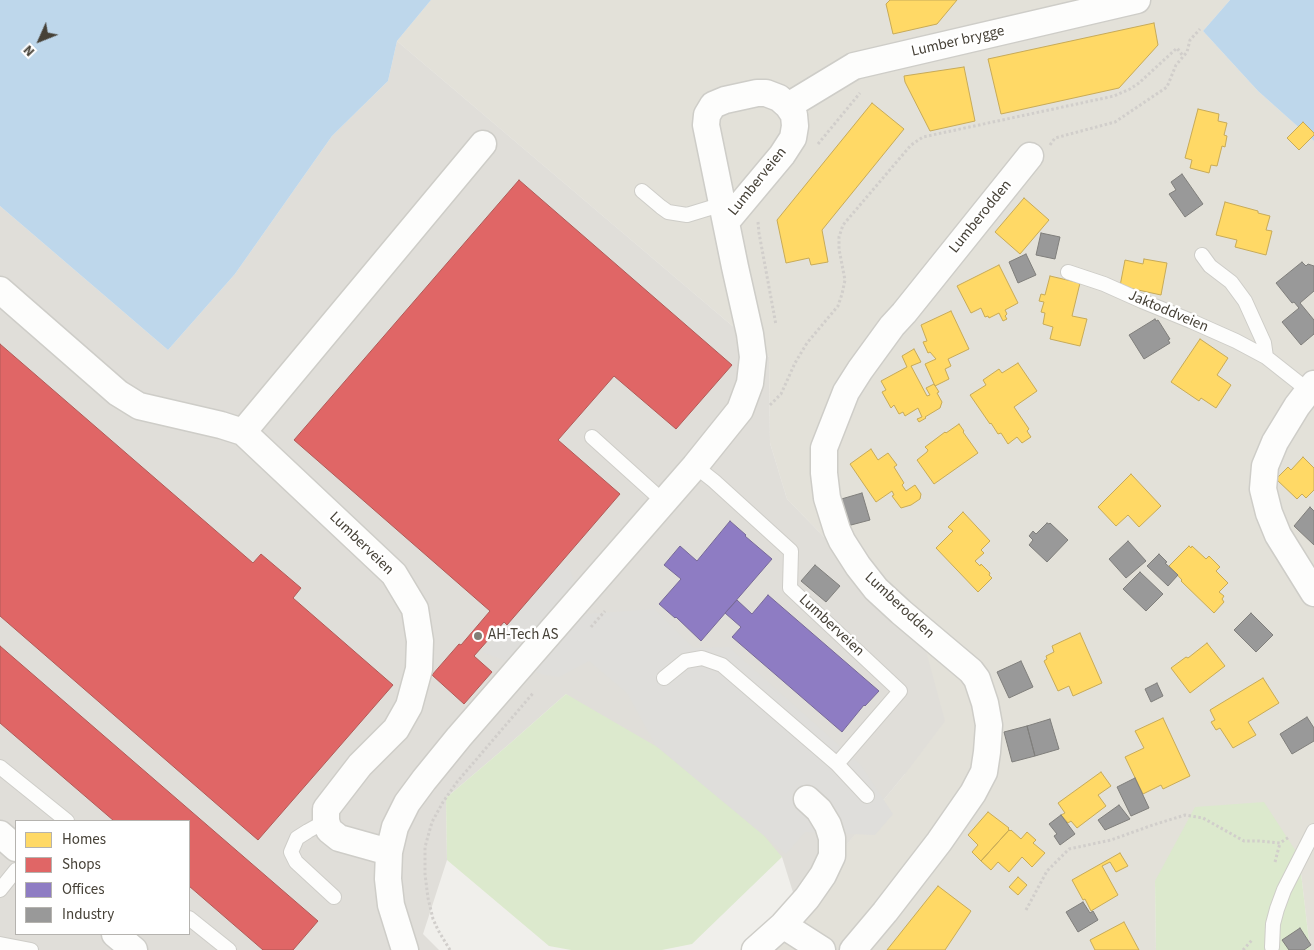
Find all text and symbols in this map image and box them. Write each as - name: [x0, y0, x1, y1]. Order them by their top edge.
- north arrow: [15, 15, 65, 65]
- street label: Lumber brygge: [910, 23, 1006, 61]
- text: N: [19, 40, 40, 61]
- street label: Lumberveien: [725, 144, 791, 220]
- street label: Lumberodden: [946, 177, 1016, 257]
- street label: Jaktoddveien: [1125, 287, 1211, 337]
- street label: Lumberveien: [325, 509, 397, 579]
- street label: Lumberodden: [860, 569, 938, 643]
- street label: Lumberveien: [795, 591, 867, 661]
- place label: AH-Tech AS: [488, 627, 559, 645]
- marker: AH-Tech AS: [472, 630, 484, 642]
- legend: [15, 820, 190, 935]
- text: Homes: [62, 829, 106, 850]
- text: Shops: [62, 854, 101, 875]
- text: Offices: [62, 879, 105, 900]
- text: Industry: [62, 904, 114, 925]

